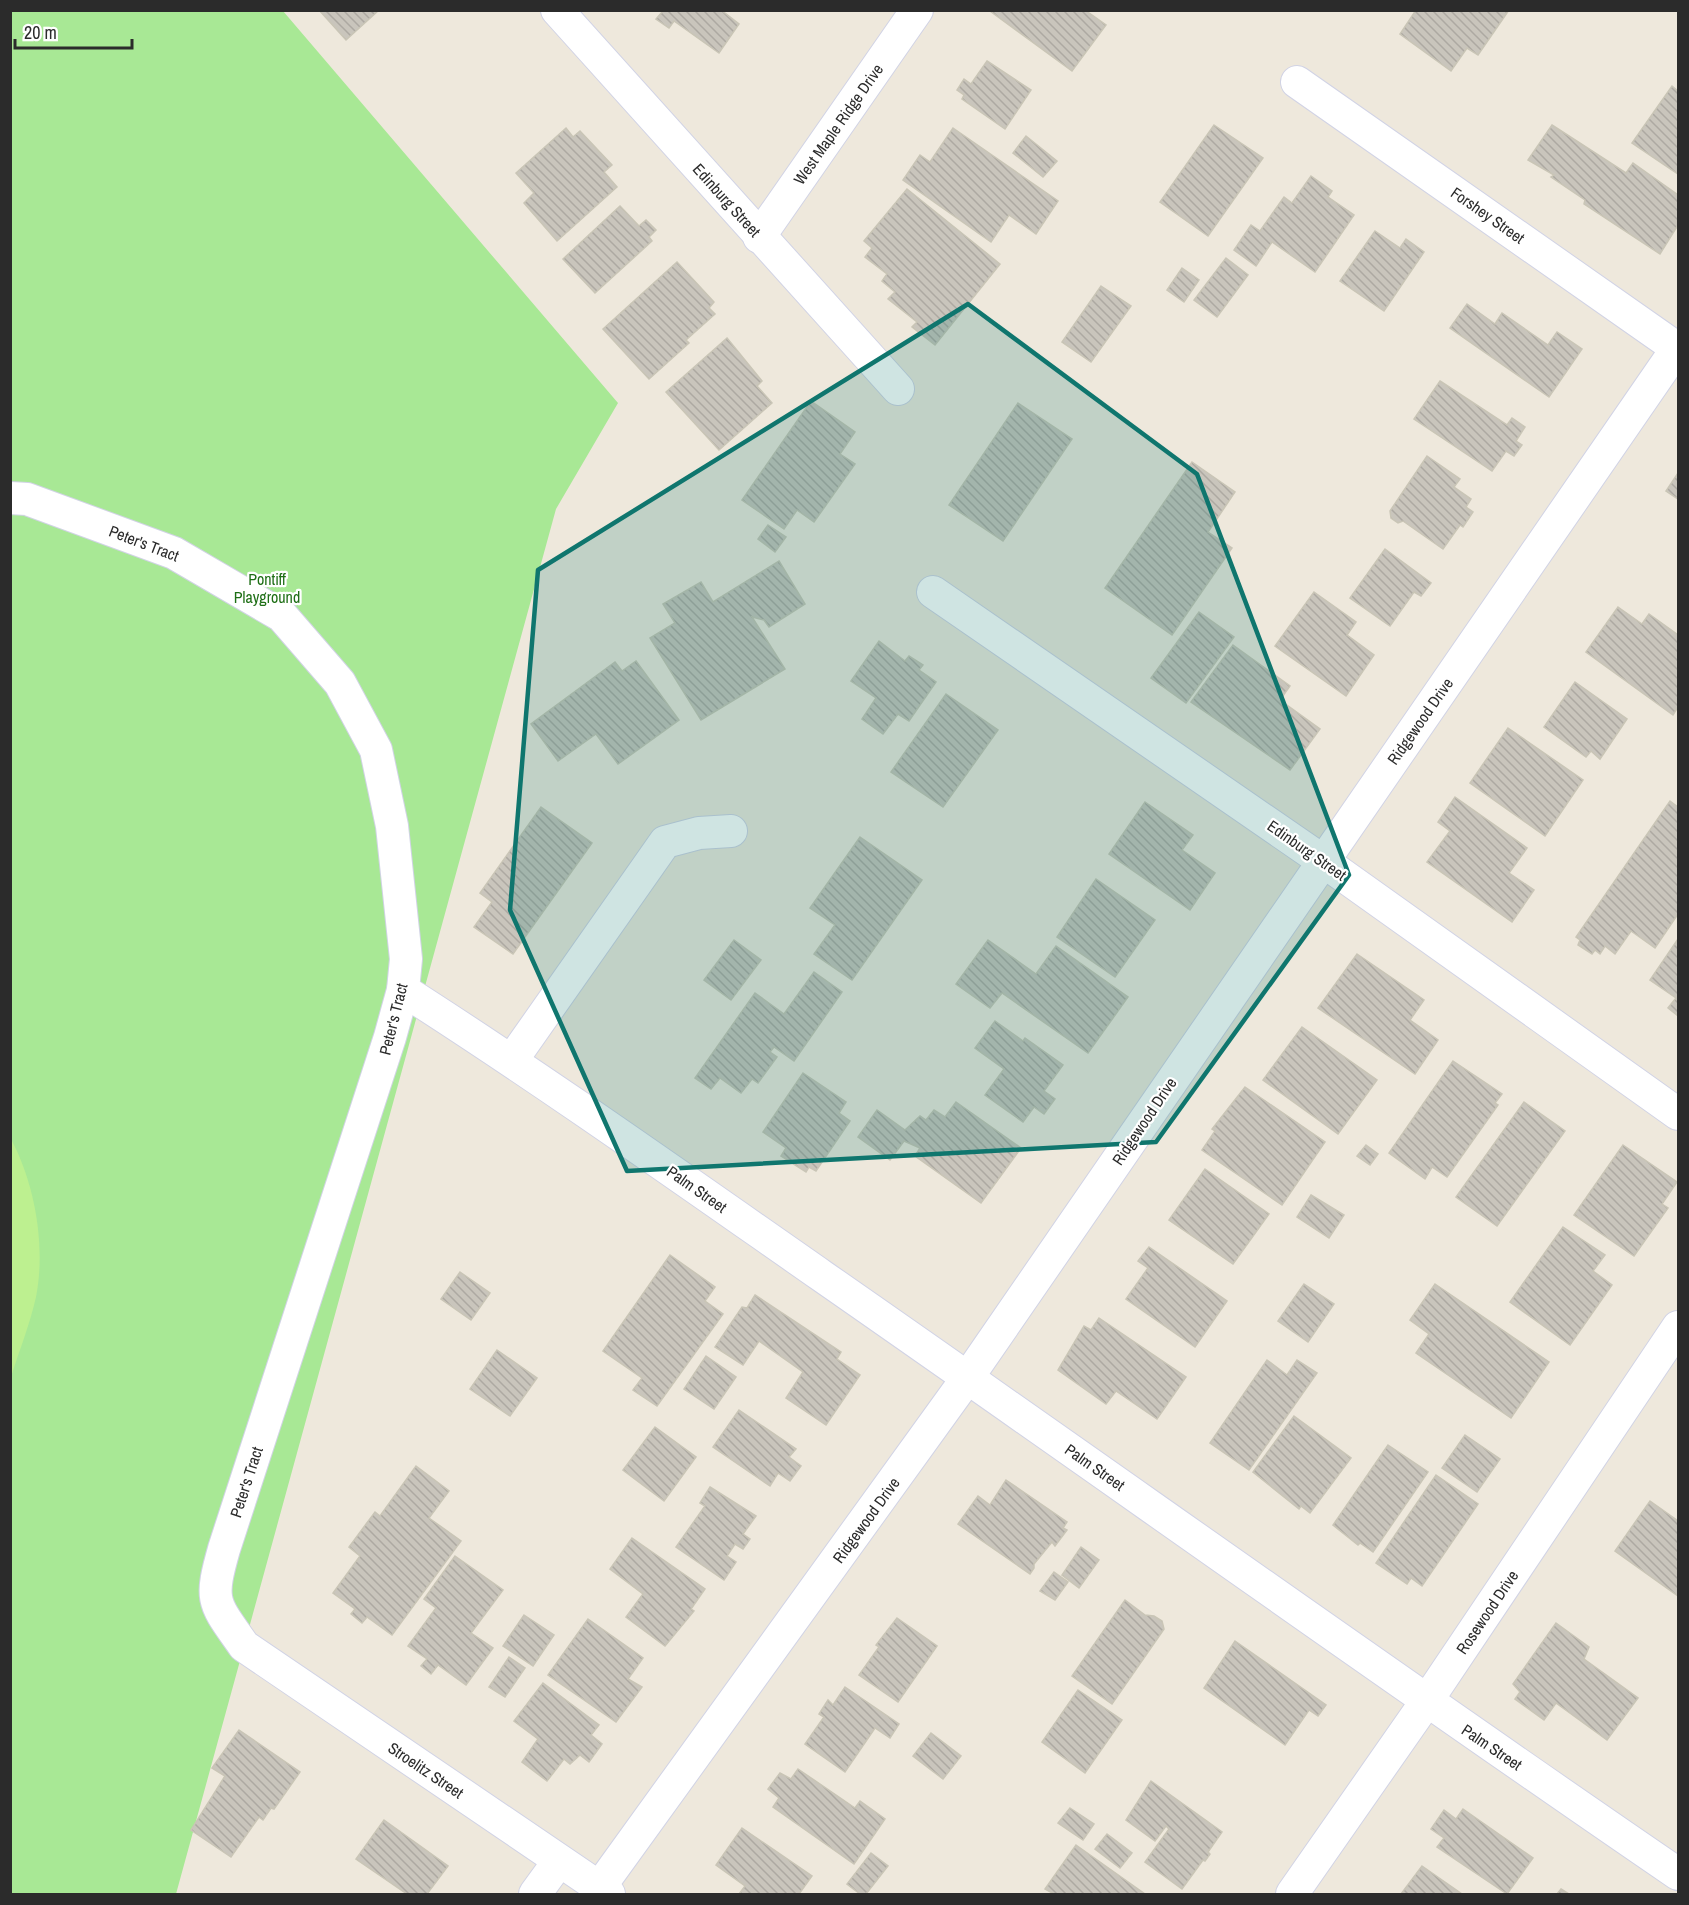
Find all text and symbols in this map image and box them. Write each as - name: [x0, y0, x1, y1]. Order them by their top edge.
- scale bar: [15, 12, 132, 50]
- text: 20 m: [24, 20, 57, 45]
- street label: West Maple Ridge Drive: [788, 59, 888, 189]
- street label: Edinburg Street: [688, 158, 766, 242]
- street label: Forshey Street: [1447, 181, 1530, 249]
- street label: Peter's Tract: [106, 520, 182, 567]
- park label: Pontiff Playground: [234, 568, 300, 608]
- street label: Ridgewood Drive: [1382, 673, 1458, 769]
- street label: Edinburg Street: [1263, 815, 1351, 886]
- street label: Peter's Tract: [373, 980, 413, 1057]
- street label: Ridgewood Drive: [1107, 1073, 1181, 1169]
- street label: Palm Street: [663, 1160, 732, 1218]
- street label: Palm Street: [1061, 1438, 1130, 1496]
- street label: Peter's Tract: [224, 1443, 268, 1520]
- street label: Ridgewood Drive: [827, 1473, 905, 1567]
- street label: Rosewood Drive: [1451, 1566, 1523, 1658]
- street label: Palm Street: [1457, 1719, 1527, 1775]
- street label: Stroelitz Street: [384, 1737, 468, 1804]

